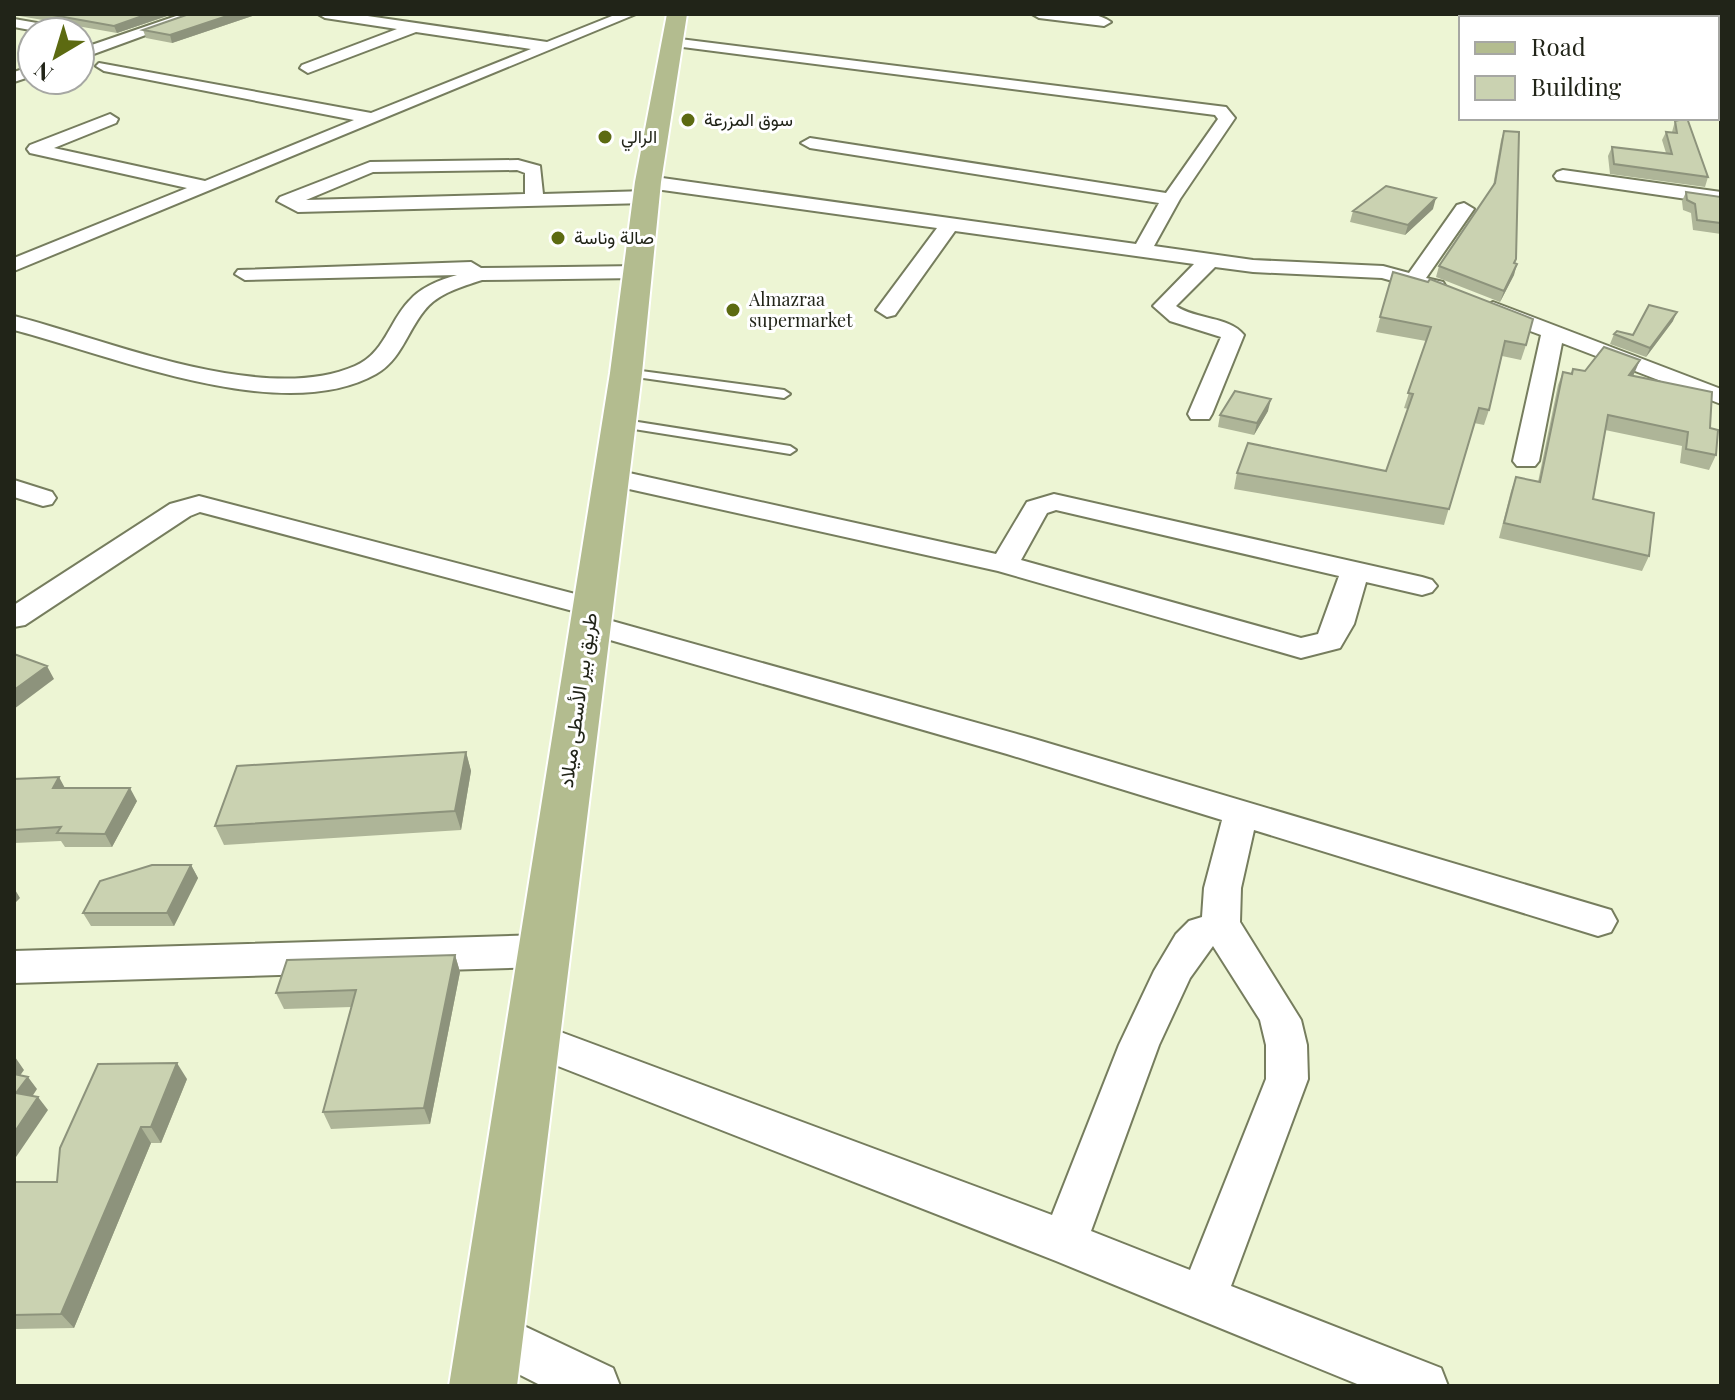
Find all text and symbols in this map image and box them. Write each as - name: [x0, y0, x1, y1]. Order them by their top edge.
- north arrow: [16, 16, 96, 96]
- legend: [1459, 16, 1719, 120]
- text: Road: [1531, 30, 1586, 62]
- text: N: [27, 56, 59, 89]
- text: Building: [1531, 70, 1622, 102]
- place label: سوق المزرعة: [704, 107, 793, 131]
- marker: سوق المزرعة: [679, 111, 697, 129]
- place label: الرالي: [621, 124, 657, 152]
- marker: الرالي: [596, 128, 614, 146]
- place label: صالة وناسة: [574, 225, 654, 249]
- marker: صالة وناسة: [549, 229, 567, 247]
- place label: Almazraa supermarket: [748, 287, 853, 332]
- marker: Almazraa supermarket: [724, 301, 742, 319]
- street label: طريق بير الأسطى ميلاد: [551, 610, 603, 789]

